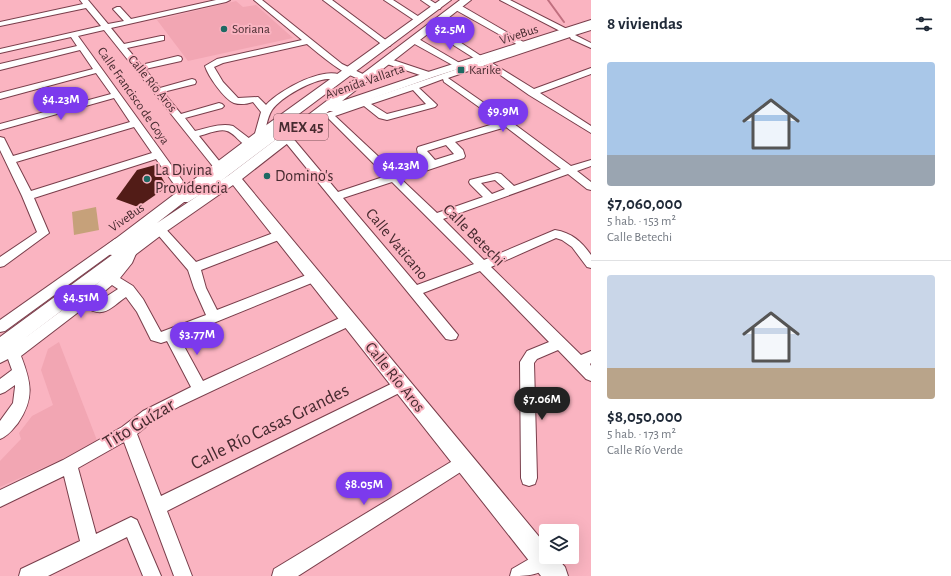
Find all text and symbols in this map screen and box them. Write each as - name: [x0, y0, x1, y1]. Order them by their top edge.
- icon: filters: [913, 13, 935, 35]
- text: 8 viviendas: [607, 15, 683, 32]
- pin: $2.5M: [422, 17, 478, 51]
- place label: Soriana: [232, 23, 270, 36]
- text: $2.5M: [435, 23, 465, 36]
- street label: ViveBus: [498, 23, 540, 47]
- marker: Soriana: [219, 24, 229, 34]
- street label: Calle Francisco de Goya: [95, 45, 171, 147]
- street label: Calle Río Aros: [125, 53, 179, 115]
- street label: Avenida Vallarta: [324, 62, 406, 102]
- place label: Karike: [469, 64, 501, 77]
- marker: Karike: [456, 65, 466, 75]
- pin: $4.23M: [28, 87, 94, 121]
- icon: home: [735, 88, 807, 160]
- text: $4.23M: [42, 93, 80, 106]
- pin: $9.9M: [475, 99, 531, 133]
- text: $9.9M: [487, 105, 519, 118]
- road number: MEX 45: [274, 114, 328, 140]
- pin: $4.23M: [368, 153, 434, 187]
- text: $4.23M: [382, 159, 420, 172]
- place label: La Divina Providencia: [155, 162, 228, 196]
- place label: Domino's: [275, 168, 334, 184]
- marker: Domino's: [262, 171, 272, 181]
- marker: La Divina Providencia: [142, 174, 152, 184]
- text: $7,060,000: [607, 195, 682, 212]
- street label: ViveBus: [107, 201, 147, 235]
- street label: Calle Betechi: [440, 201, 508, 269]
- street label: Calle Vaticano: [363, 205, 431, 283]
- text: 5 hab. · 153 m²: [607, 215, 676, 228]
- text: Calle Betechi: [607, 231, 672, 244]
- pin: $4.51M: [48, 285, 114, 319]
- text: $4.51M: [63, 291, 99, 304]
- icon: home: [735, 301, 807, 373]
- pin: $3.77M: [164, 322, 230, 356]
- text: $3.77M: [179, 328, 215, 341]
- street label: Calle Río Aros: [362, 339, 428, 415]
- street label: Calle Río Casas Grandes: [188, 381, 352, 473]
- pin: $7.06M: [509, 387, 575, 421]
- text: $7.06M: [523, 393, 561, 406]
- street label: Tito Guízar: [100, 395, 178, 453]
- text: $8,050,000: [607, 408, 682, 425]
- text: 5 hab. · 173 m²: [607, 428, 676, 441]
- text: Calle Río Verde: [607, 444, 683, 457]
- pin: $8.05M: [331, 472, 397, 506]
- text: $8.05M: [345, 478, 383, 491]
- map controls: [539, 524, 579, 564]
- button: layers: [539, 524, 579, 564]

